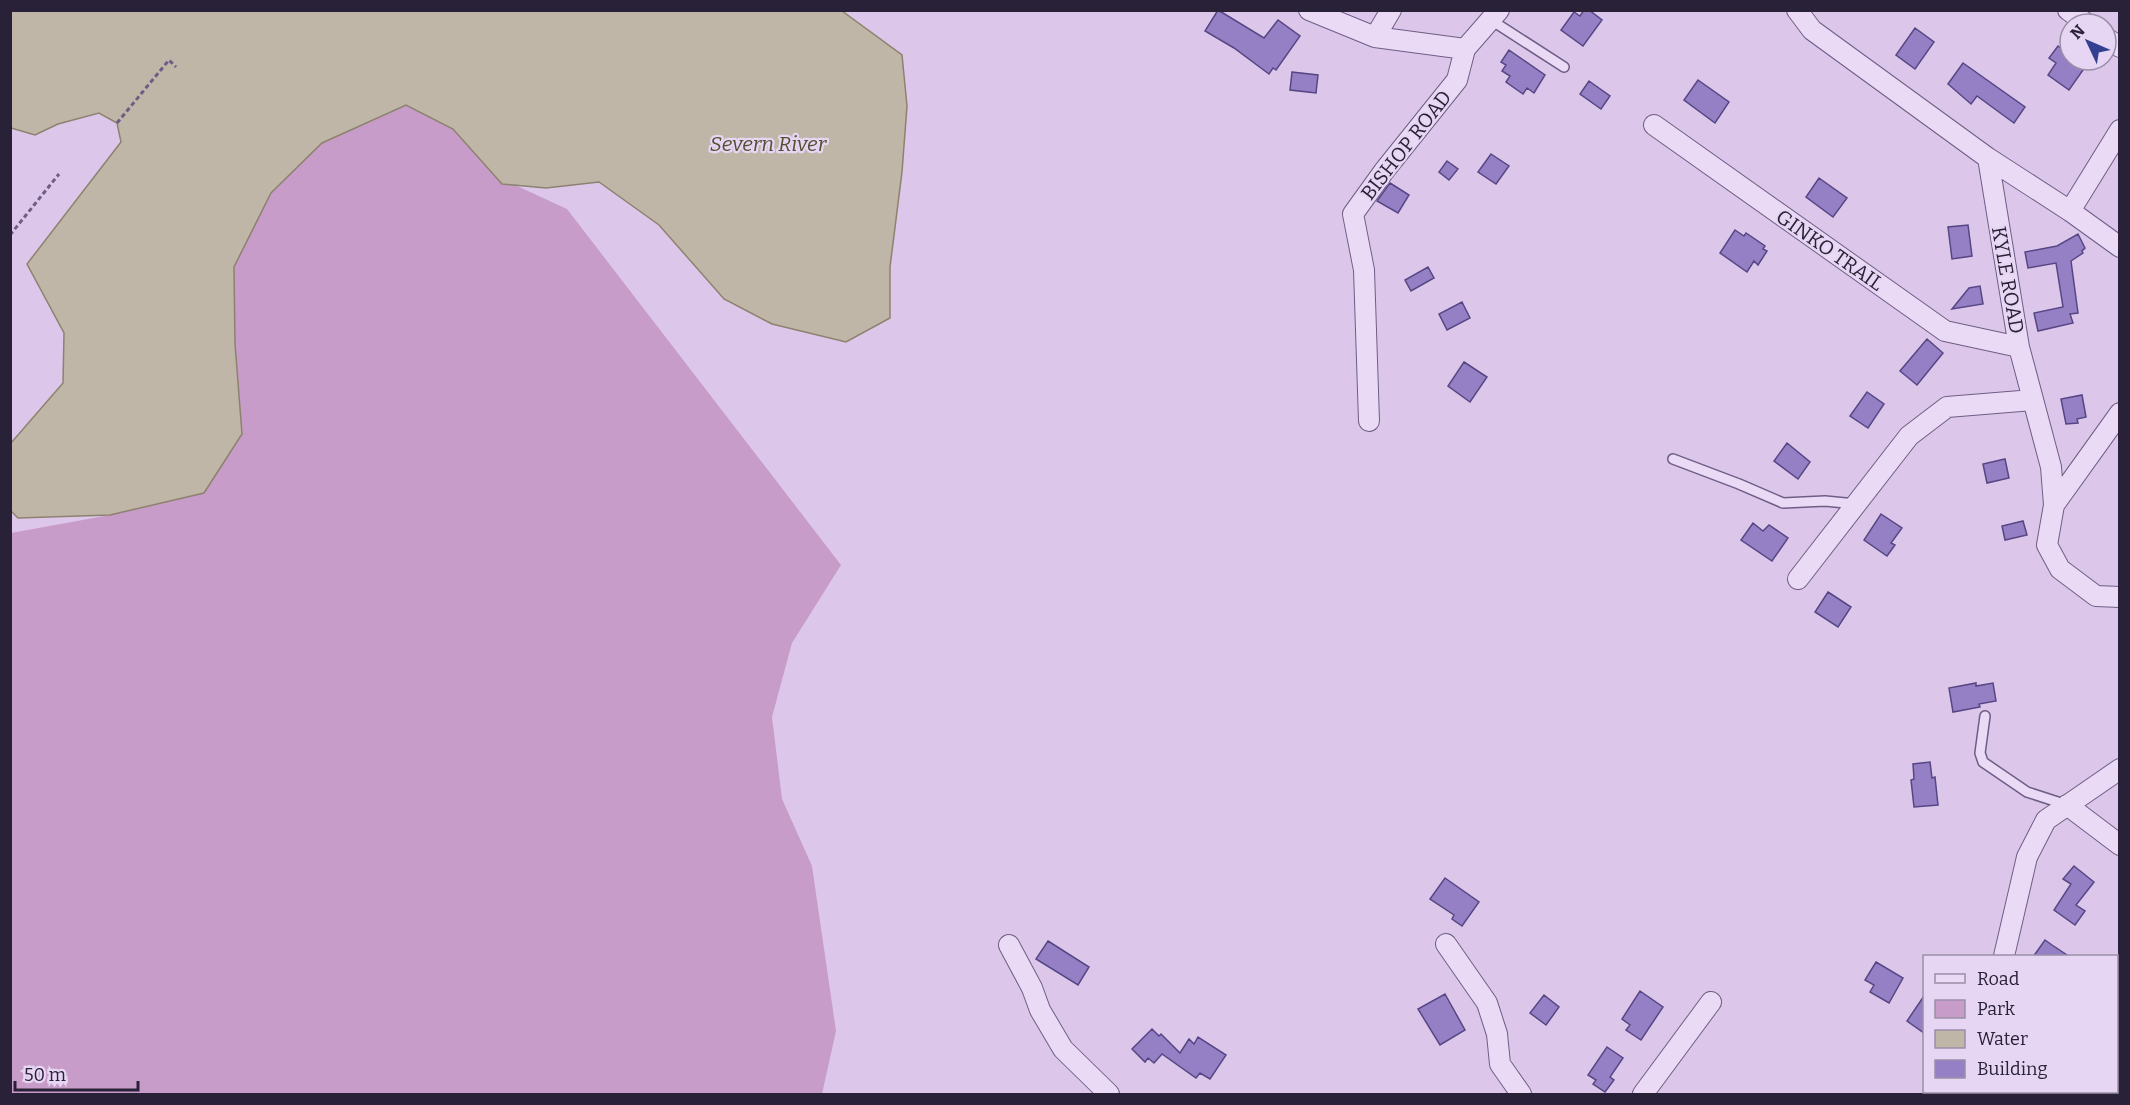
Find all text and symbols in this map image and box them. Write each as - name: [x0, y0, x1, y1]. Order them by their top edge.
- north arrow: [2058, 12, 2118, 72]
- text: N: [2066, 21, 2089, 43]
- street label: BISHOP ROAD: [1356, 85, 1456, 205]
- water label: Severn River: [710, 131, 828, 157]
- street label: GINKO TRAIL: [1772, 204, 1888, 296]
- street label: KYLE ROAD: [1987, 224, 2029, 336]
- legend: [1923, 955, 2118, 1093]
- text: Road: [1977, 968, 2020, 990]
- text: Park: [1977, 998, 2016, 1020]
- text: Water: [1977, 1028, 2028, 1050]
- scale bar: [15, 1054, 138, 1092]
- text: Building: [1977, 1058, 2048, 1080]
- text: 50 m: [24, 1064, 66, 1086]

